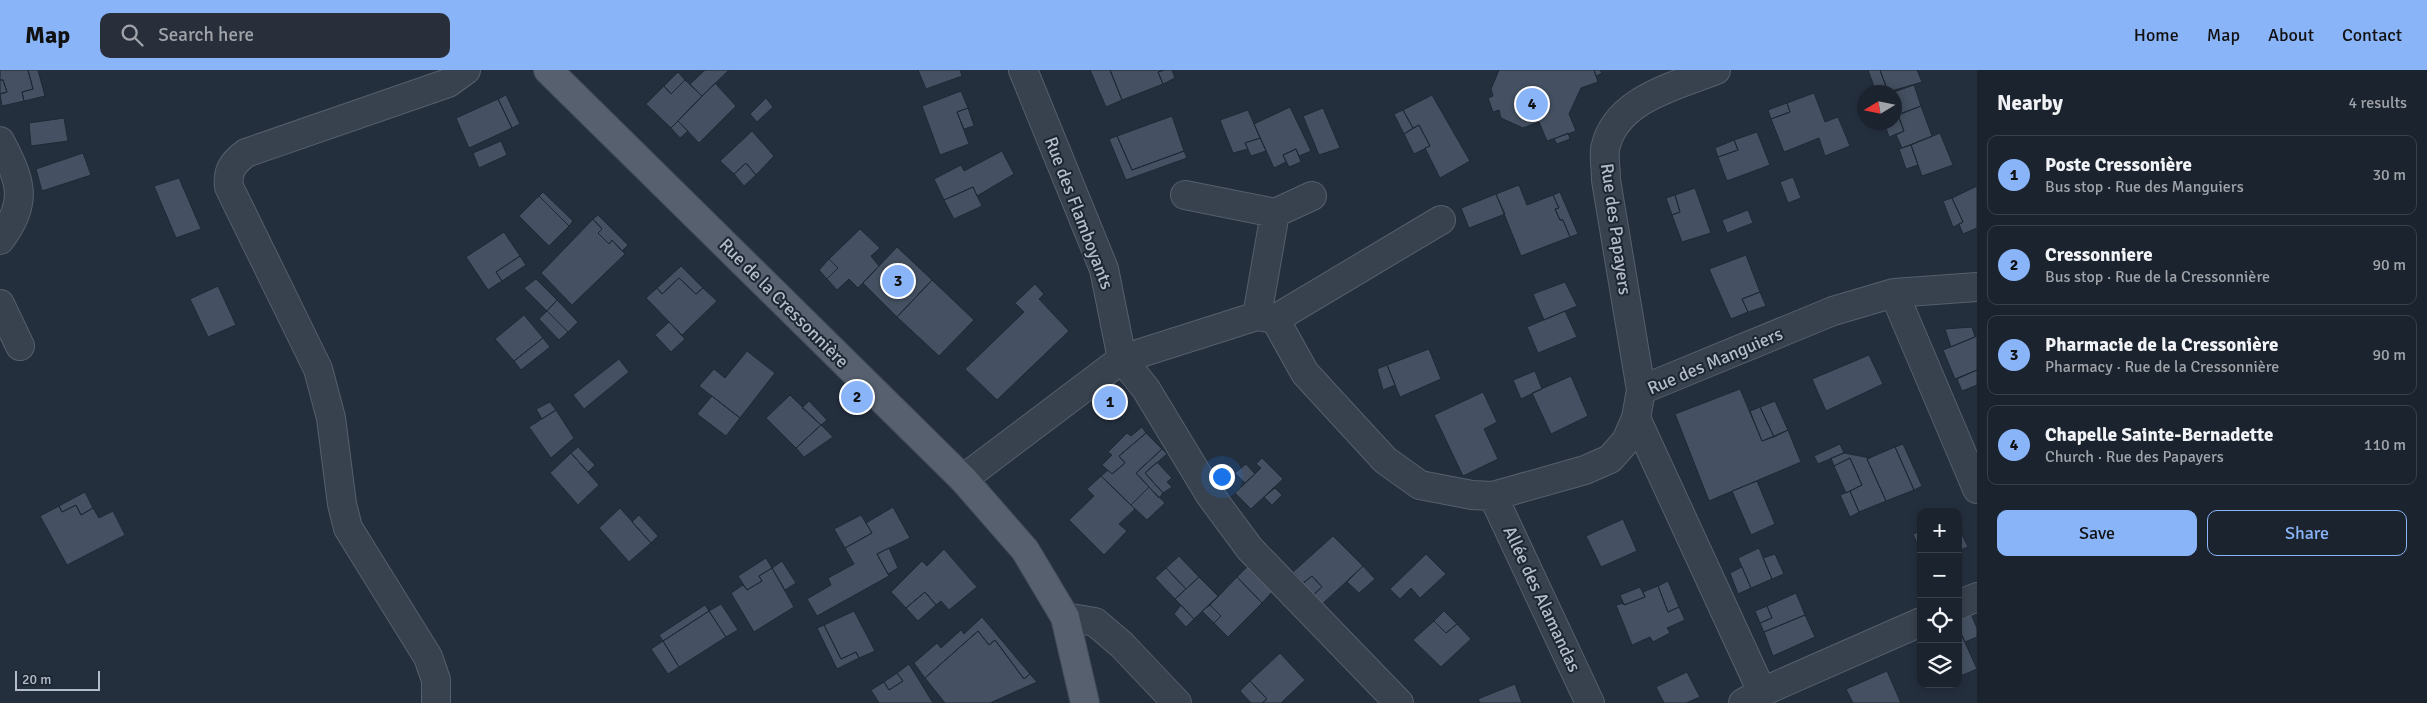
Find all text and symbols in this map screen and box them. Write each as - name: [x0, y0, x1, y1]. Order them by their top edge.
- search box: [100, 13, 450, 58]
- text: Map: [25, 20, 70, 50]
- icon: search: [118, 21, 146, 49]
- text: Search here: [158, 23, 254, 47]
- text: Home: [2134, 24, 2179, 46]
- text: Map: [2207, 24, 2240, 46]
- text: About: [2268, 24, 2314, 46]
- text: Contact: [2342, 24, 2402, 46]
- pin: 4: [1516, 85, 1548, 123]
- north arrow: [1857, 85, 1902, 130]
- text: Nearby: [1997, 90, 2063, 116]
- text: 4 results: [2348, 93, 2407, 113]
- street label: Rue des Flamboyants: [1040, 134, 1118, 293]
- text: Poste Cressonière: [2045, 153, 2192, 177]
- street label: Rue des Papayers: [1596, 162, 1636, 296]
- text: 1: [2010, 165, 2018, 185]
- text: 30 m: [2372, 165, 2406, 185]
- text: Bus stop · Rue des Manguiers: [2045, 177, 2244, 197]
- street label: Rue de la Cressonnière: [715, 234, 853, 372]
- text: Cressonniere: [2045, 243, 2153, 267]
- text: 2: [2010, 255, 2018, 275]
- text: 90 m: [2372, 255, 2406, 275]
- pin: 3: [882, 262, 914, 300]
- text: Bus stop · Rue de la Cressonnière: [2045, 267, 2270, 287]
- street label: Rue des Manguiers: [1644, 323, 1786, 399]
- text: Pharmacie de la Cressonière: [2045, 333, 2278, 357]
- text: 3: [2010, 345, 2018, 365]
- text: 90 m: [2372, 345, 2406, 365]
- text: Pharmacy · Rue de la Cressonnière: [2045, 357, 2279, 377]
- pin: 2: [841, 378, 873, 416]
- pin: 1: [1094, 383, 1126, 421]
- text: Chapelle Sainte-Bernadette: [2045, 423, 2273, 447]
- text: 4: [2010, 435, 2018, 455]
- text: 110 m: [2364, 435, 2406, 455]
- text: Church · Rue des Papayers: [2045, 447, 2224, 467]
- your location: [1209, 464, 1235, 490]
- map controls: [1917, 508, 1962, 688]
- button: +: [1917, 508, 1962, 553]
- button: Save: [1997, 510, 2197, 556]
- button: Share: [2207, 510, 2407, 556]
- street label: Allée des Alamandas: [1499, 523, 1586, 676]
- button: −: [1917, 553, 1962, 598]
- button: locate: [1917, 598, 1962, 643]
- button: layers: [1917, 643, 1962, 688]
- scale bar: [15, 668, 100, 691]
- text: 20 m: [22, 671, 51, 688]

